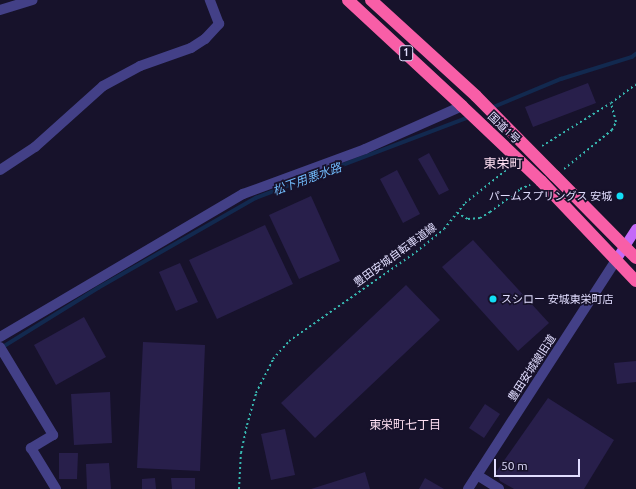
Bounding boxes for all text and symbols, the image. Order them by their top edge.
road number: 1 [399,45,413,61]
street label: 国道1号 [485,110,523,146]
district label: 東栄町 [484,155,522,171]
water label: 松下用悪水路 [271,160,343,198]
place label: パームスプリングス 安城 [488,189,612,203]
marker: パームスプリングス 安城 [615,191,625,201]
street label: 豊田安城自転車道線 [351,221,439,289]
place label: スシロー 安城東栄町店 [501,292,614,306]
marker: スシロー 安城東栄町店 [488,294,498,304]
street label: 豊田安城線旧道 [505,332,559,404]
district label: 東栄町七丁目 [369,418,441,432]
scale bar [496,451,582,477]
text: 50 m [501,459,528,472]

